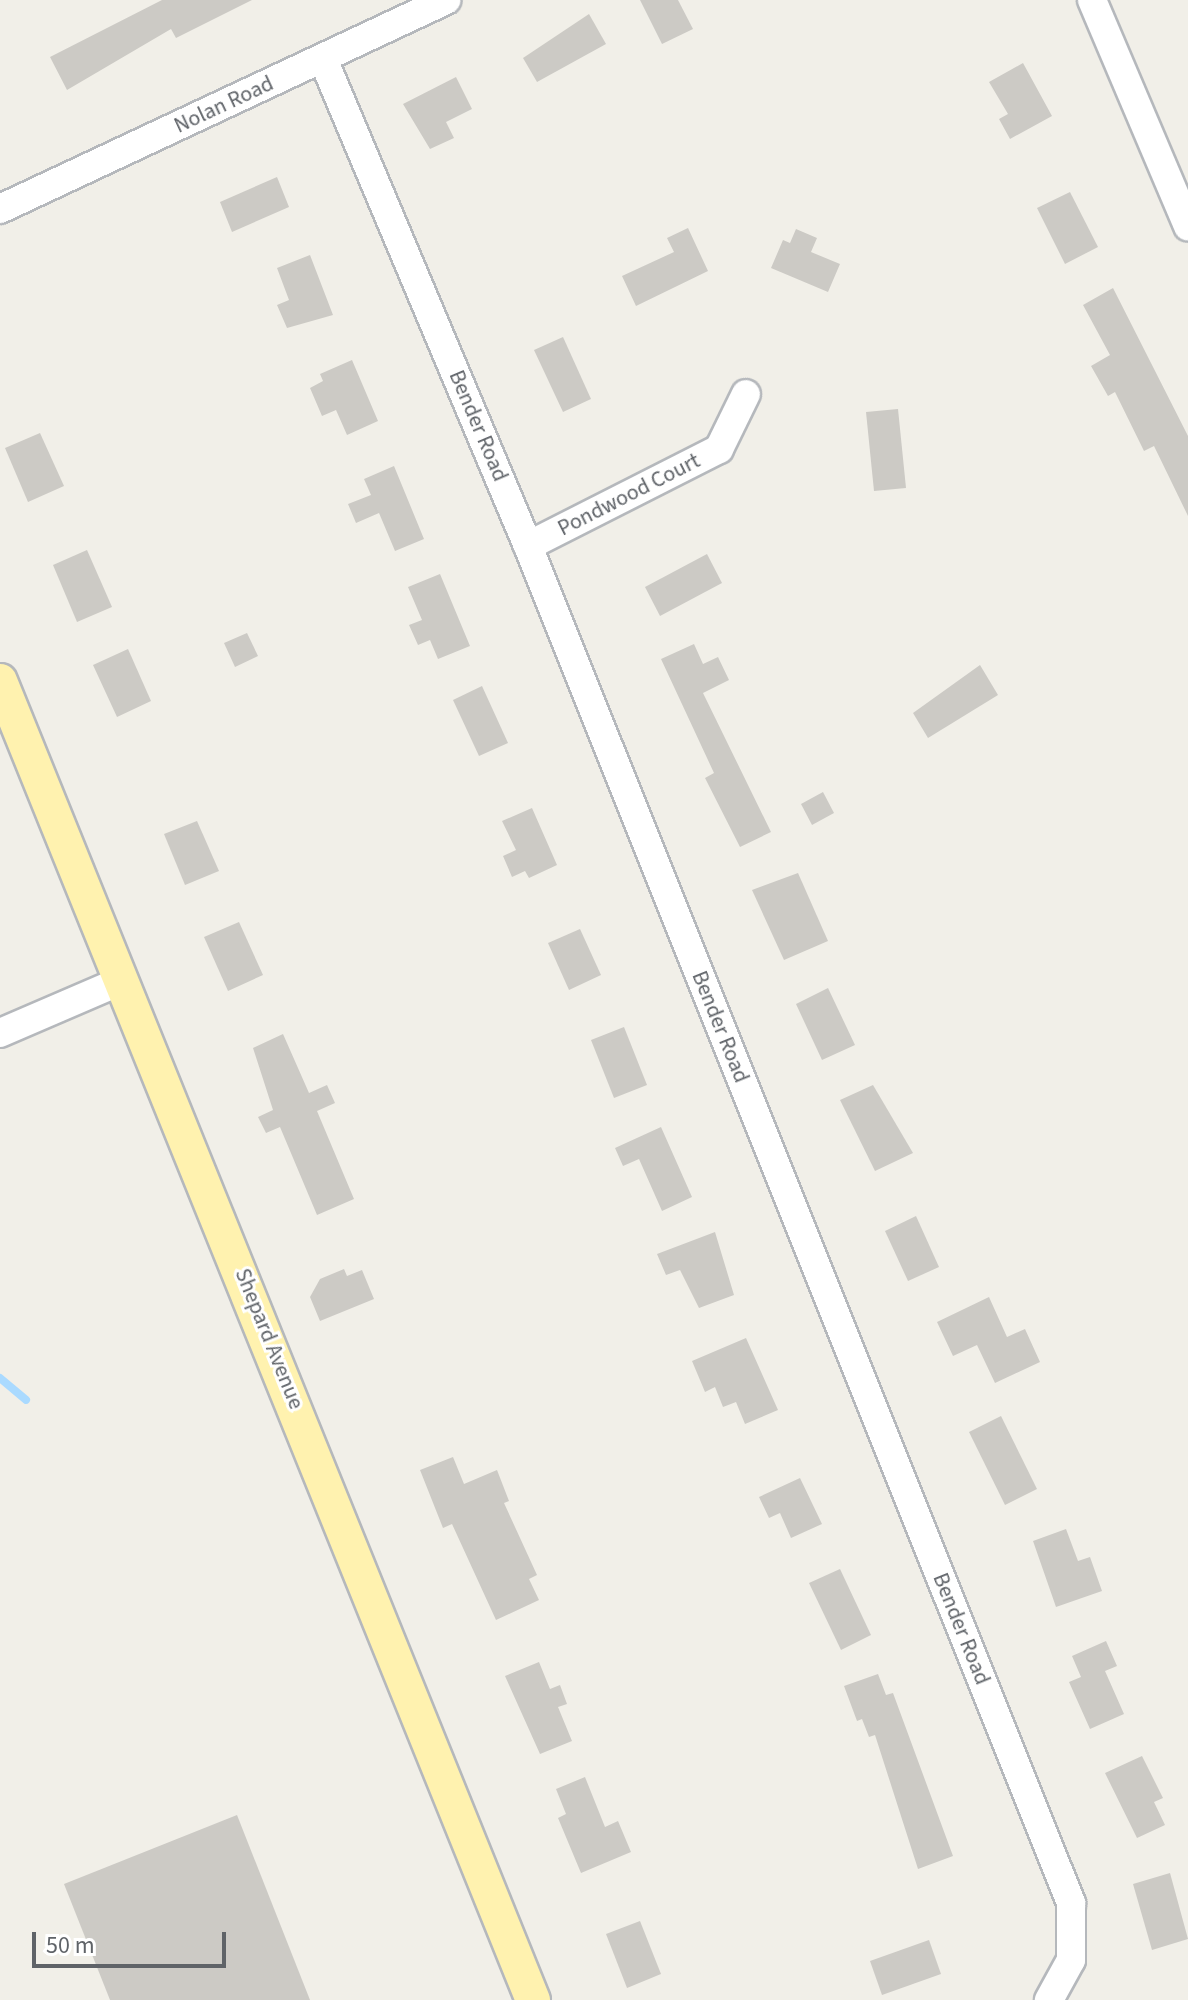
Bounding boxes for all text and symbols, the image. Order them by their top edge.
street label: Nolan Road [170,71,278,139]
street label: Bender Road [443,366,513,486]
street label: Pondwood Court [554,448,704,542]
street label: Bender Road [686,967,754,1087]
street label: Shepard Avenue [229,1265,309,1413]
street label: Bender Road [927,1569,995,1689]
scale bar [36,1916,230,1966]
text: 50 m [46,1928,95,1963]

